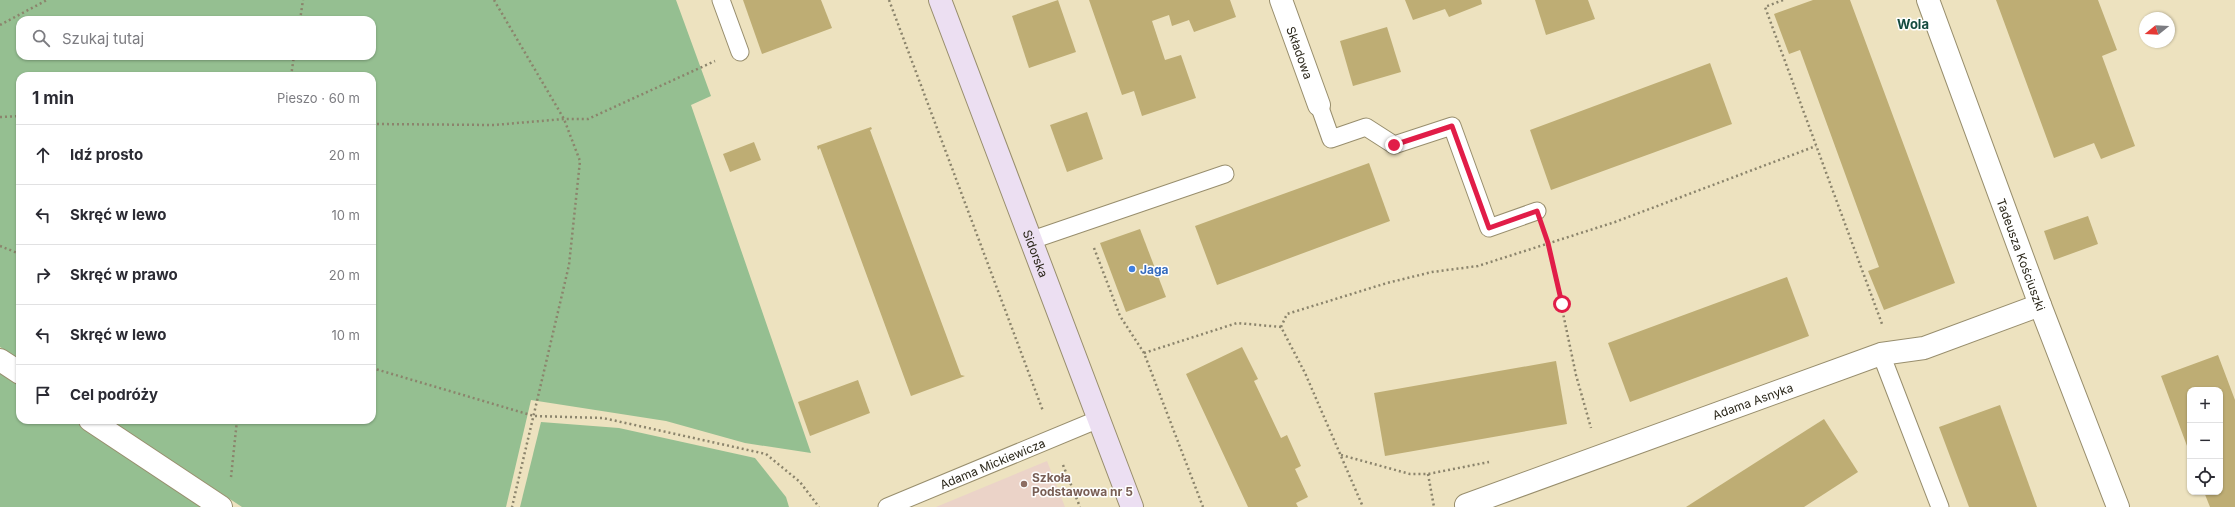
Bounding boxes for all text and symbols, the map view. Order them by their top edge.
north arrow [2139,12,2175,48]
search box [16,16,376,60]
district label: Wola [1897,16,1929,32]
street label: Składowa [1284,24,1316,81]
icon: search [30,27,52,49]
text: Szukaj tutaj [62,29,144,48]
text: 1 min [32,88,74,108]
text: Pieszo · 60 m [277,90,360,106]
route end [1385,136,1403,154]
icon: ahead [32,144,54,166]
text: Idź prosto [70,145,143,164]
text: 20 m [329,147,360,163]
street label: Tadeusza Kościuszki [1994,196,2049,313]
icon: left [32,204,54,226]
text: Skręć w lewo [70,205,166,224]
text: 10 m [331,207,360,223]
street label: Sidorska [1020,228,1052,279]
place label: Jaga [1140,262,1169,277]
icon: right [32,264,54,286]
marker: Jaga [1127,264,1137,274]
text: Skręć w prawo [70,265,178,284]
text: 20 m [329,267,360,283]
route start [1553,295,1571,313]
icon: left [32,324,54,346]
text: Skręć w lewo [70,325,166,344]
text: 10 m [331,327,360,343]
street label: Adama Asnyka [1710,379,1795,422]
icon: arrive [32,384,54,406]
text: Cel podróży [70,385,158,404]
map controls [2187,387,2223,495]
button: + [2187,387,2223,423]
button: − [2187,423,2223,459]
street label: Adama Mickiewicza [937,435,1047,492]
button: locate [2187,459,2223,495]
place label: Szkoła Podstawowa nr 5 [1032,470,1133,499]
marker: Szkoła Podstawowa nr 5 [1019,479,1029,489]

